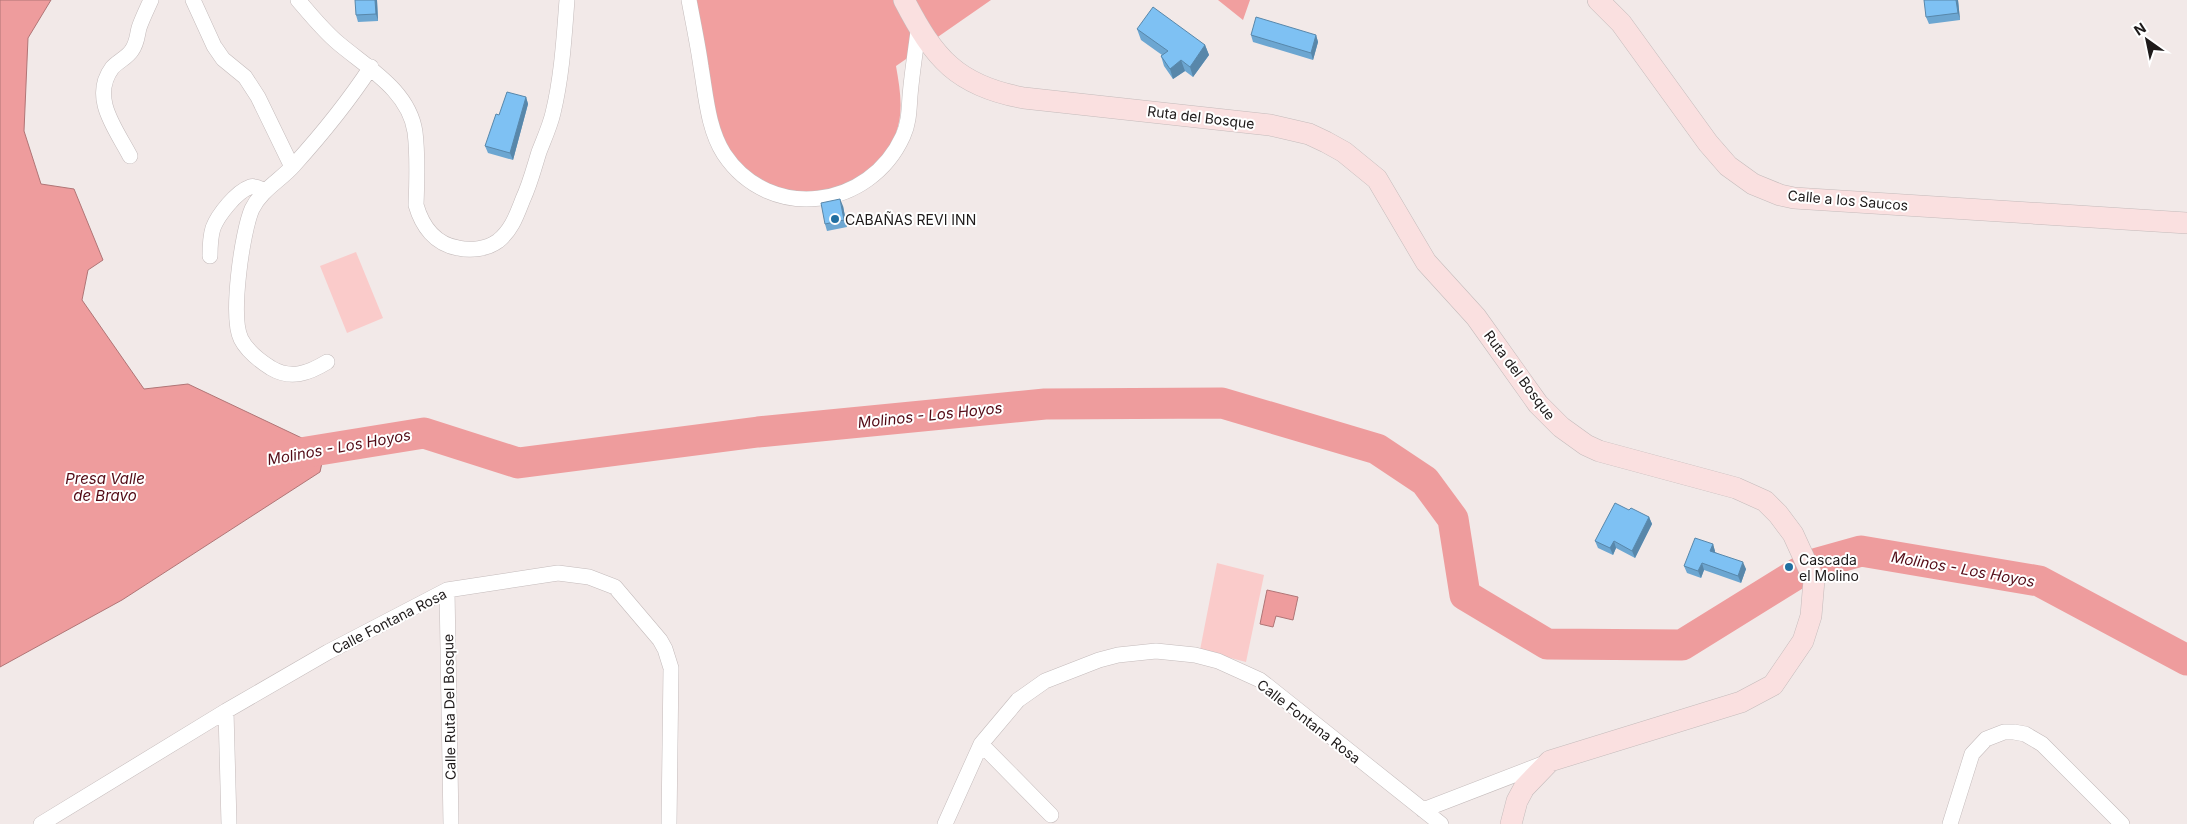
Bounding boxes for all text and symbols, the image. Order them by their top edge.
north arrow [2122,15,2172,65]
text: N [2131,19,2149,39]
street label: Ruta del Bosque [1146,102,1256,132]
street label: Calle a los Saucos [1787,186,1909,214]
place label: CABAÑAS REVI INN [845,211,976,228]
marker: CABAÑAS REVI INN [829,213,841,225]
street label: Ruta del Bosque [1481,327,1559,423]
water label: Molinos - Los Hoyos [857,398,1003,432]
water label: Molinos - Los Hoyos [266,425,412,469]
water label: Presa Valle de Bravo [65,469,145,505]
water label: Molinos - Los Hoyos [1890,547,2036,591]
place label: Cascada el Molino [1799,551,1859,584]
marker: Cascada el Molino [1783,561,1795,573]
street label: Calle Fontana Rosa [329,585,449,657]
street label: Calle Ruta Del Bosque [439,634,459,780]
street label: Calle Fontana Rosa [1254,675,1364,767]

